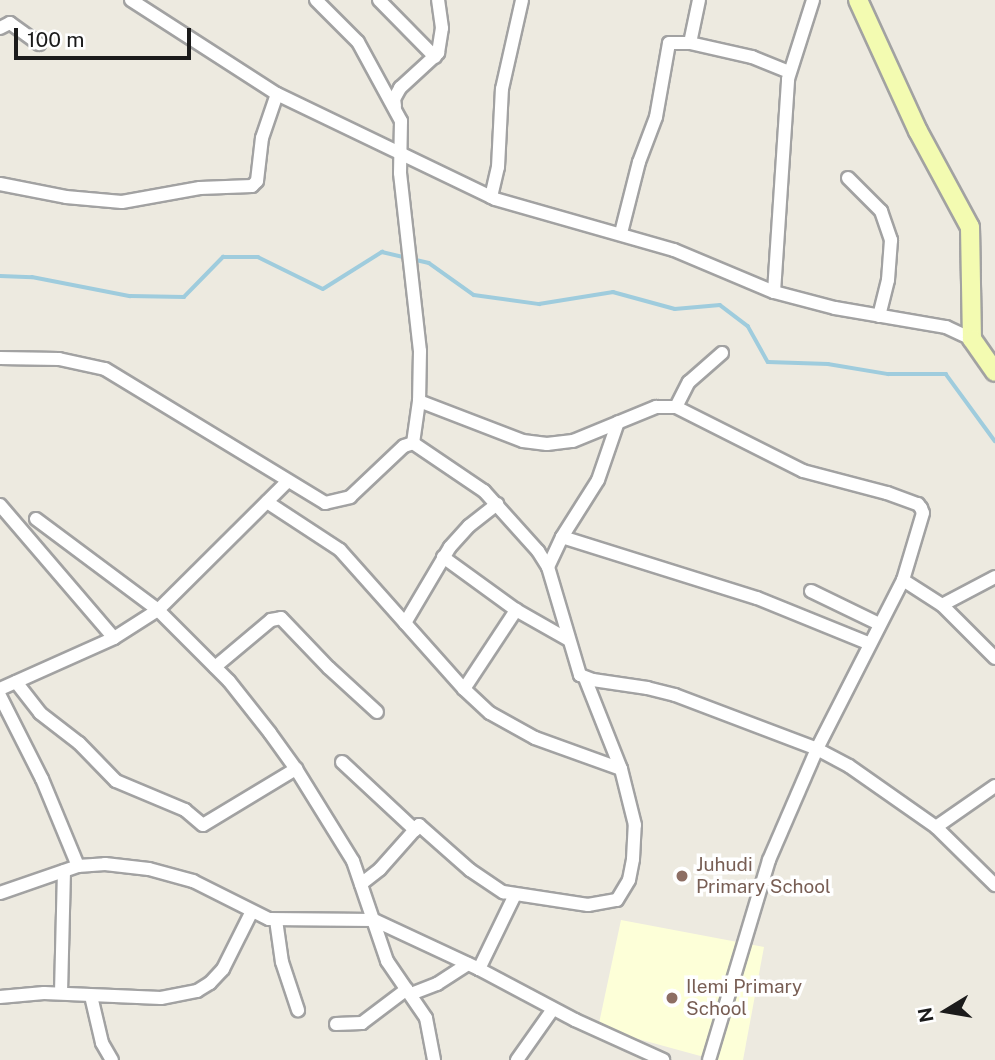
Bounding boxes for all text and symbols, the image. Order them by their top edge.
scale bar [18,14,194,58]
text: 100 m [27,27,84,52]
place label: Juhudi Primary School [696,854,831,898]
marker: Juhudi Primary School [674,868,690,884]
place label: Ilemi Primary School [686,976,802,1020]
north arrow [911,976,981,1046]
marker: Ilemi Primary School [664,990,680,1006]
text: N [913,1006,938,1024]

